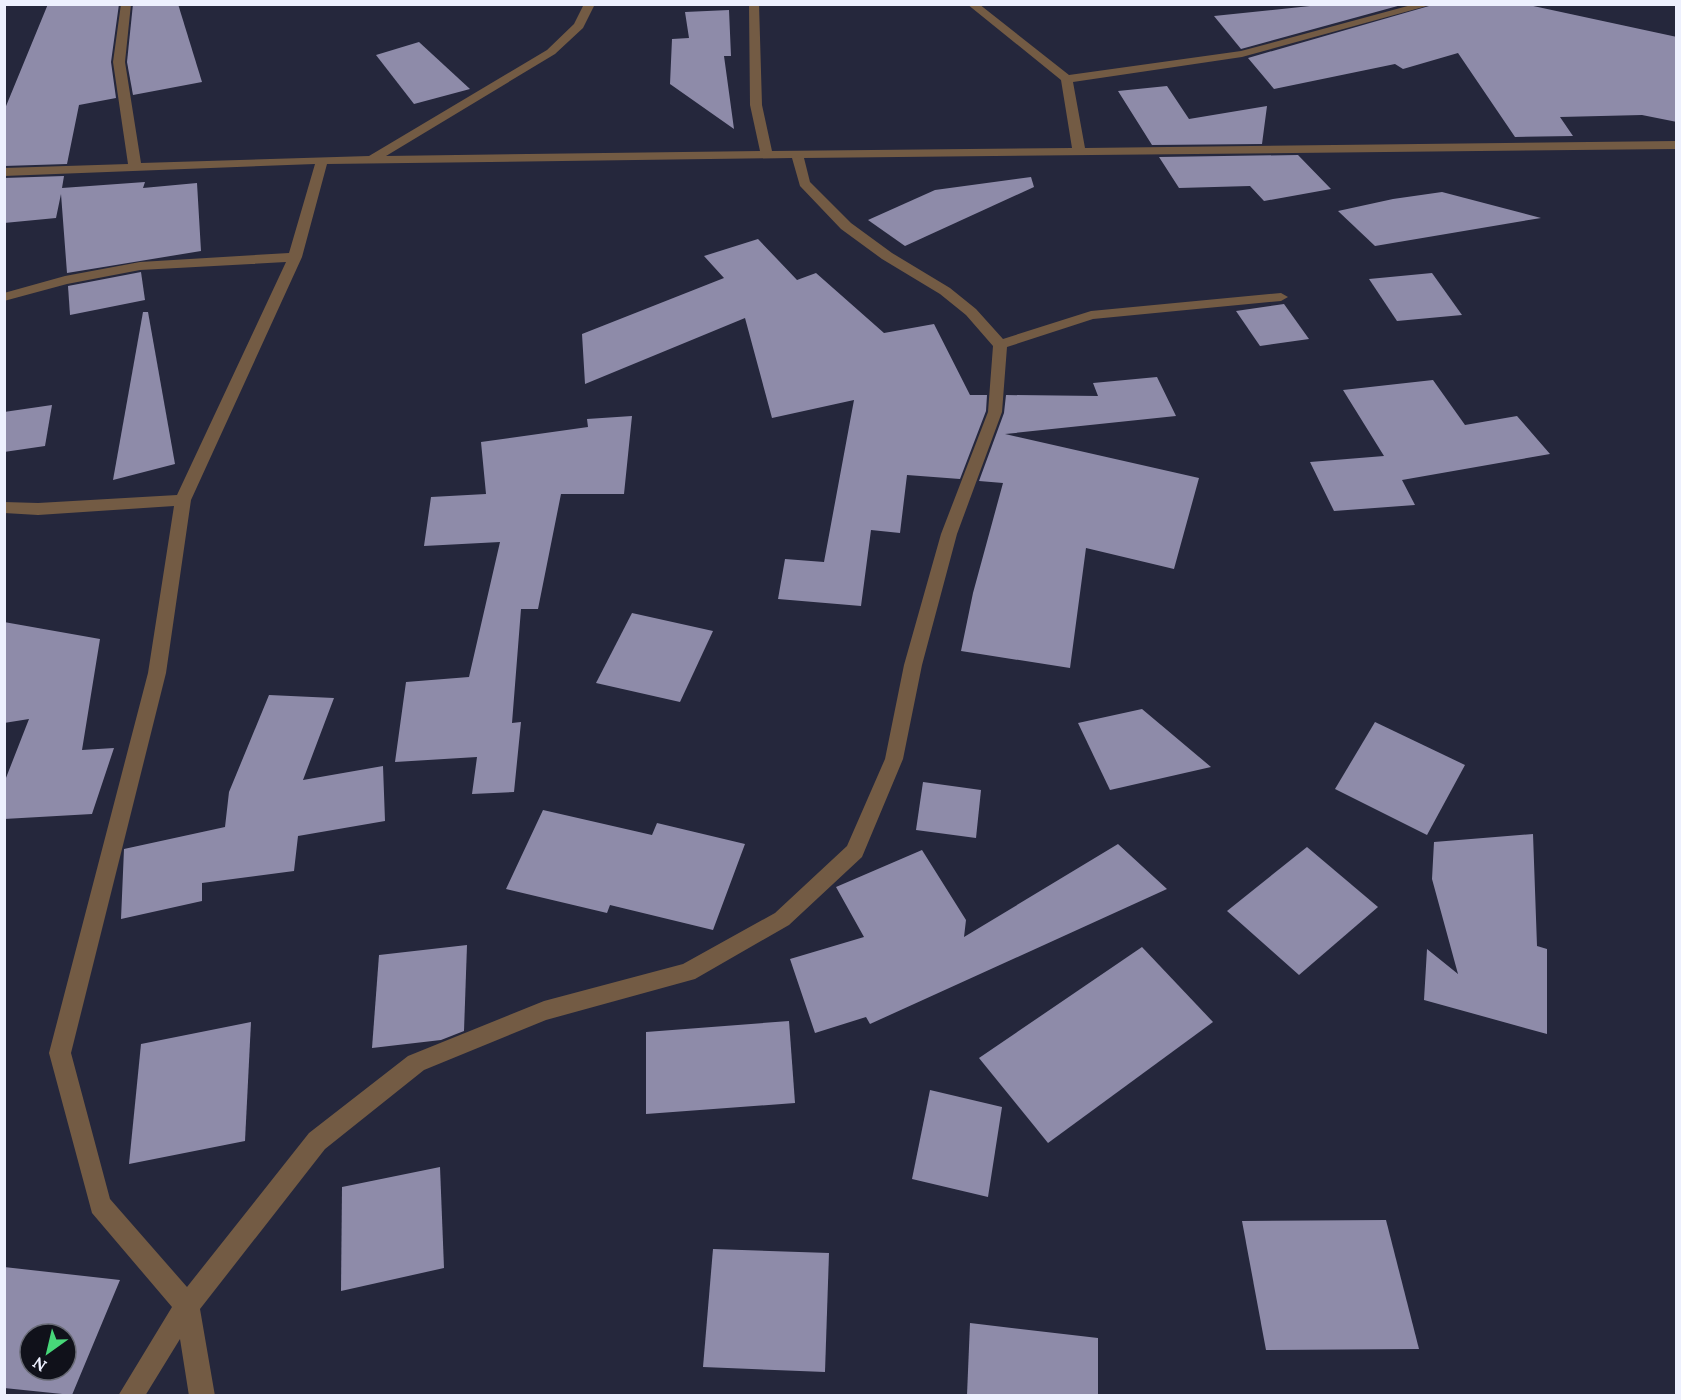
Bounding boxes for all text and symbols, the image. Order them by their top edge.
north arrow [18,1322,78,1382]
text: N [29,1353,50,1376]

